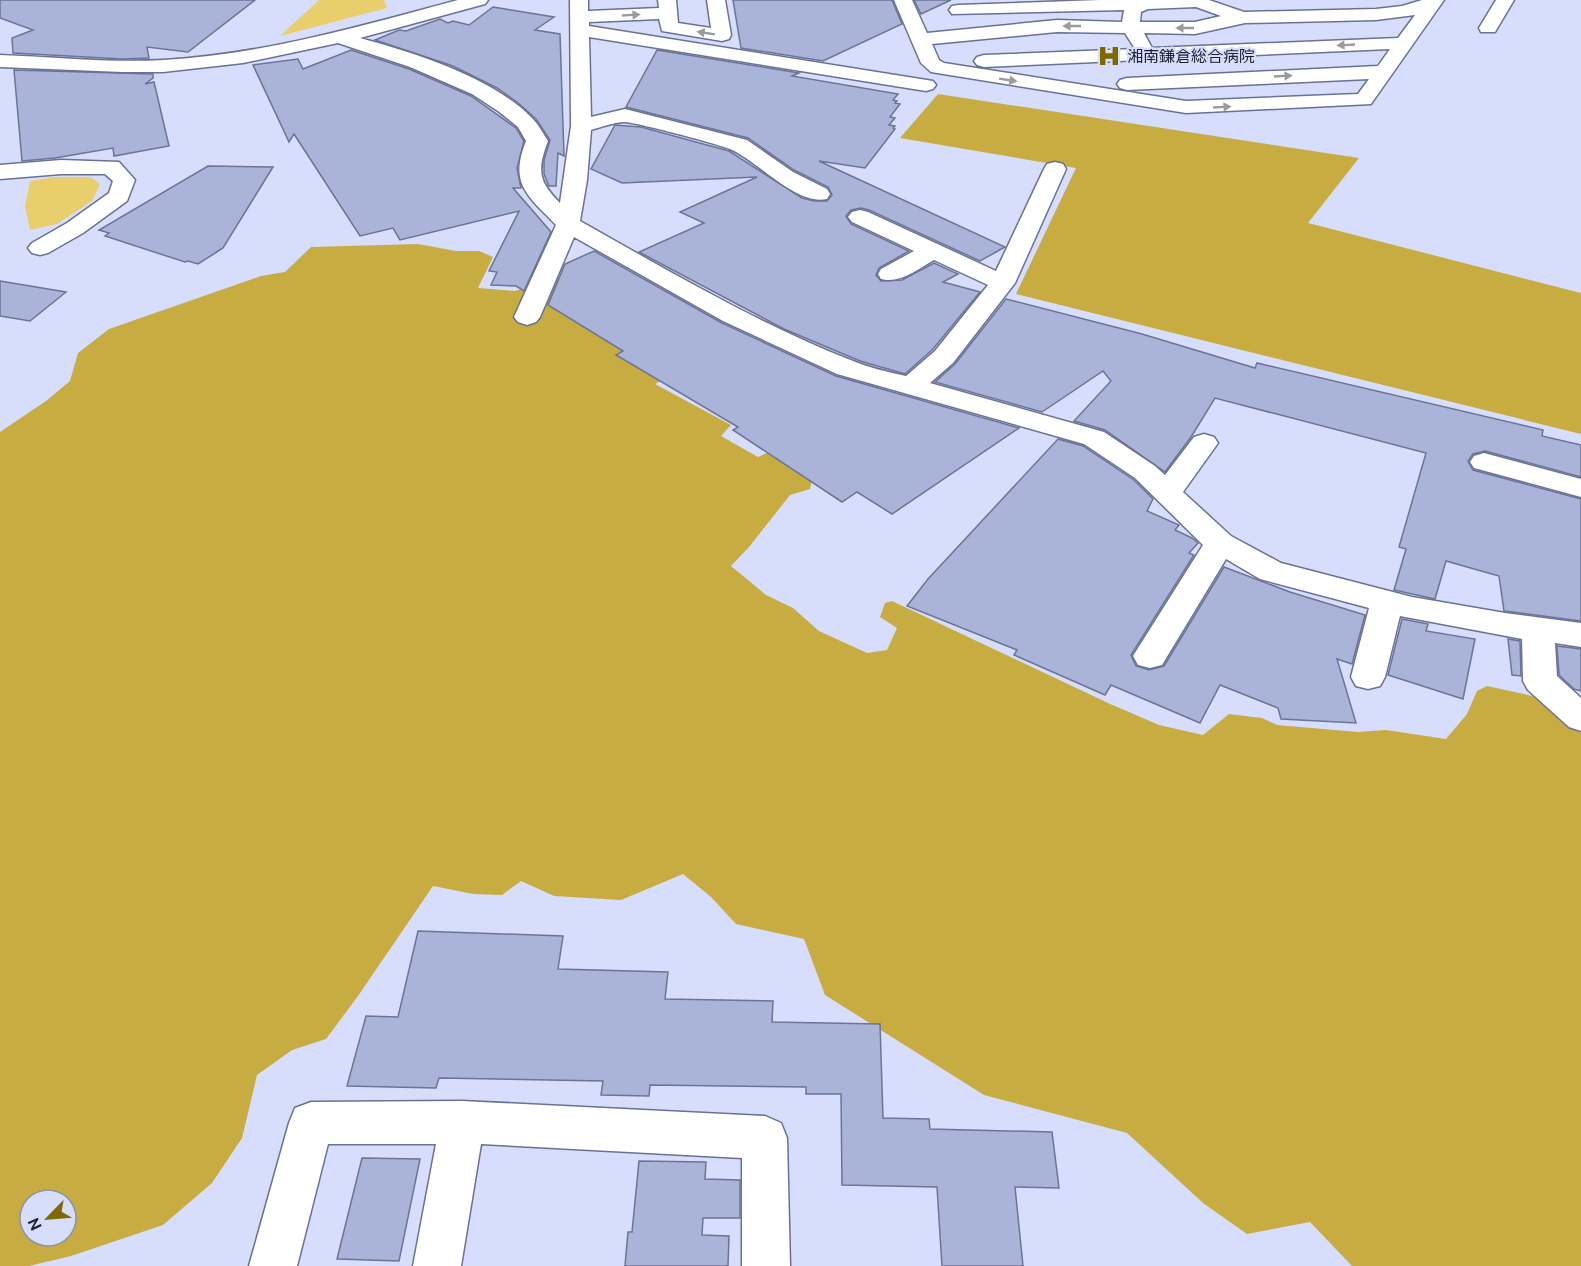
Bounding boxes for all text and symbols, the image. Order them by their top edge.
one-way arrow [621,11,640,20]
one-way arrow [1063,21,1082,31]
one-way arrow [1175,23,1194,33]
one-way arrow [697,29,716,38]
one-way arrow [1337,41,1356,50]
hospital icon: 湘南鎌倉総合病院 [1096,43,1122,69]
place label: 湘南鎌倉総合病院 [1127,47,1255,65]
one-way arrow [1273,72,1292,81]
one-way arrow [999,75,1018,84]
one-way arrow [1212,102,1231,111]
north arrow [18,1188,78,1248]
text: N [24,1215,45,1234]

